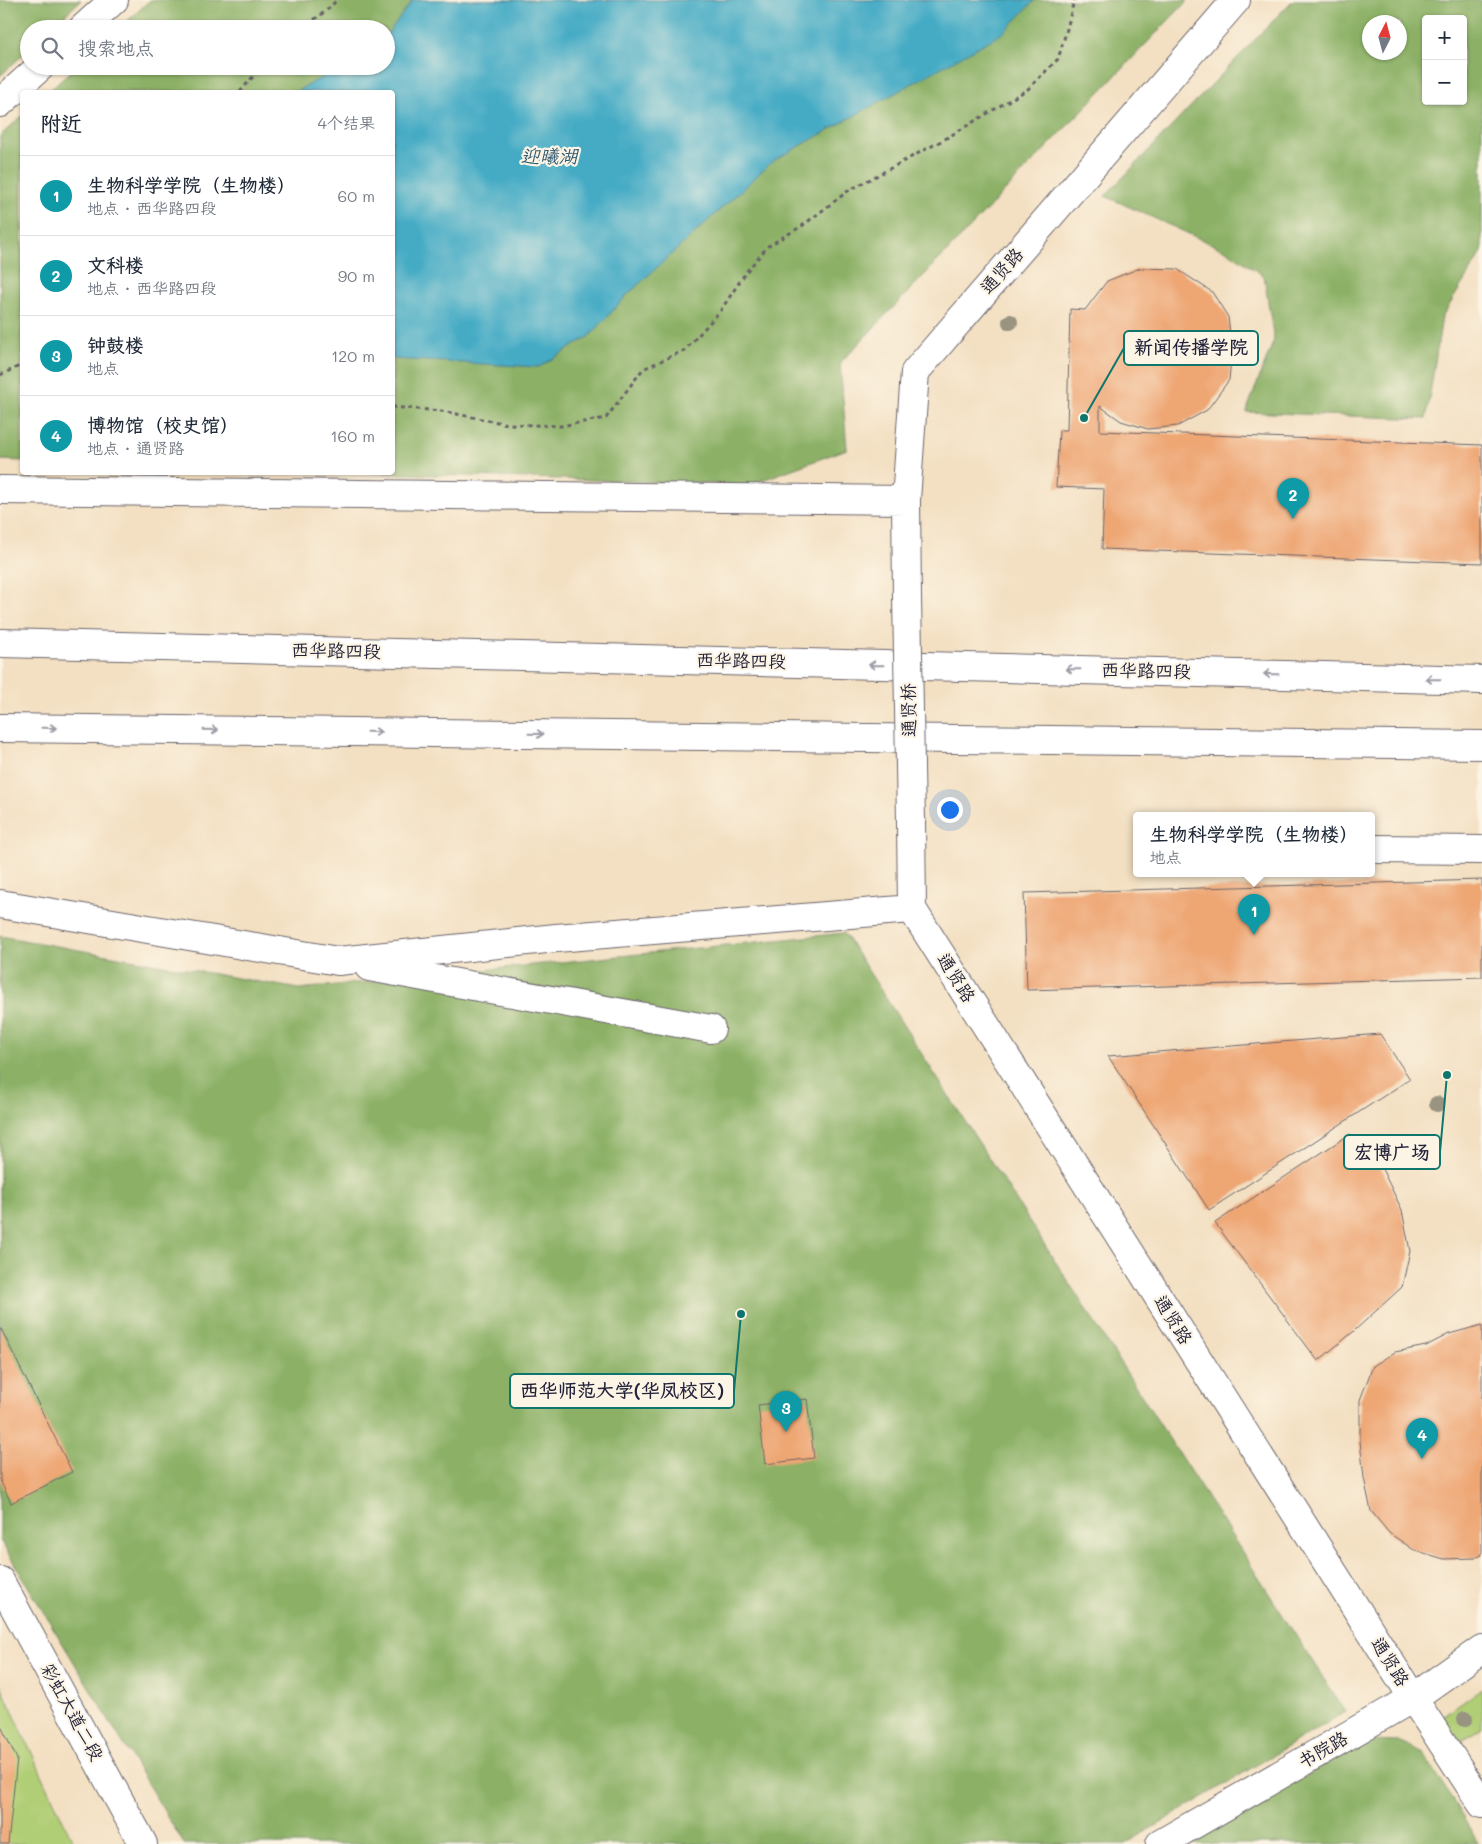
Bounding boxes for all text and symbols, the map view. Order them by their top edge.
north arrow [1362,15,1407,60]
map controls [1422,15,1467,105]
button: + [1422,15,1467,60]
search box [20,20,395,75]
icon: search [38,34,66,62]
text: 搜索地点 [78,35,154,60]
button: − [1422,60,1467,105]
text: 附近 [40,109,82,136]
text: 4个结果 [318,112,375,133]
water label: 迎曦湖 [520,143,579,168]
text: 生物科学学院（生物楼） [87,172,296,197]
text: 1 [52,185,60,206]
text: 60 m [338,185,375,206]
text: 地点 · 西华路四段 [87,197,216,218]
street label: 通贤路 [974,242,1028,299]
text: 文科楼 [87,252,144,277]
text: 2 [52,265,60,286]
text: 90 m [338,265,375,286]
text: 地点 · 西华路四段 [87,277,216,298]
callout: 新闻传播学院 [1124,331,1258,365]
text: 钟鼓楼 [87,332,144,357]
text: 新闻传播学院 [1134,334,1248,359]
text: 3 [51,345,61,366]
text: 120 m [331,345,375,366]
text: 地点 [87,357,119,378]
text: 博物馆（校史馆） [87,412,239,437]
text: 4 [51,425,61,446]
text: 160 m [330,425,375,446]
text: 地点 · 通贤路 [87,437,184,458]
pin: 2 [1277,478,1309,519]
street label: 西华路四段 [291,637,381,663]
street label: 西华路四段 [696,647,786,673]
street label: 西华路四段 [1101,657,1191,683]
one-way arrow [868,660,884,669]
one-way arrow [1066,665,1082,674]
one-way arrow [1263,670,1279,679]
one-way arrow [1426,674,1442,683]
street label: 通贤桥 [896,683,920,737]
one-way arrow [40,724,56,733]
one-way arrow [202,725,219,735]
one-way arrow [365,727,381,737]
one-way arrow [528,729,544,739]
your location [937,797,963,823]
popup [1133,812,1375,877]
text: 生物科学学院（生物楼） [1149,821,1359,846]
text: 地点 [1149,846,1182,867]
pin: 1 [1238,894,1270,935]
street label: 通贤路 [932,948,981,1007]
callout: 宏博广场 [1344,1135,1440,1169]
text: 宏博广场 [1354,1139,1430,1164]
street label: 通贤路 [1149,1290,1198,1349]
callout: 西华师范大学(华凤校区) [510,1374,734,1408]
text: 西华师范大学(华凤校区) [520,1377,724,1402]
pin: 3 [770,1391,802,1432]
pin: 4 [1406,1418,1438,1459]
street label: 通贤路 [1366,1632,1415,1691]
street label: 彩虹大道二段 [36,1658,110,1765]
street label: 书院路 [1293,1725,1352,1773]

